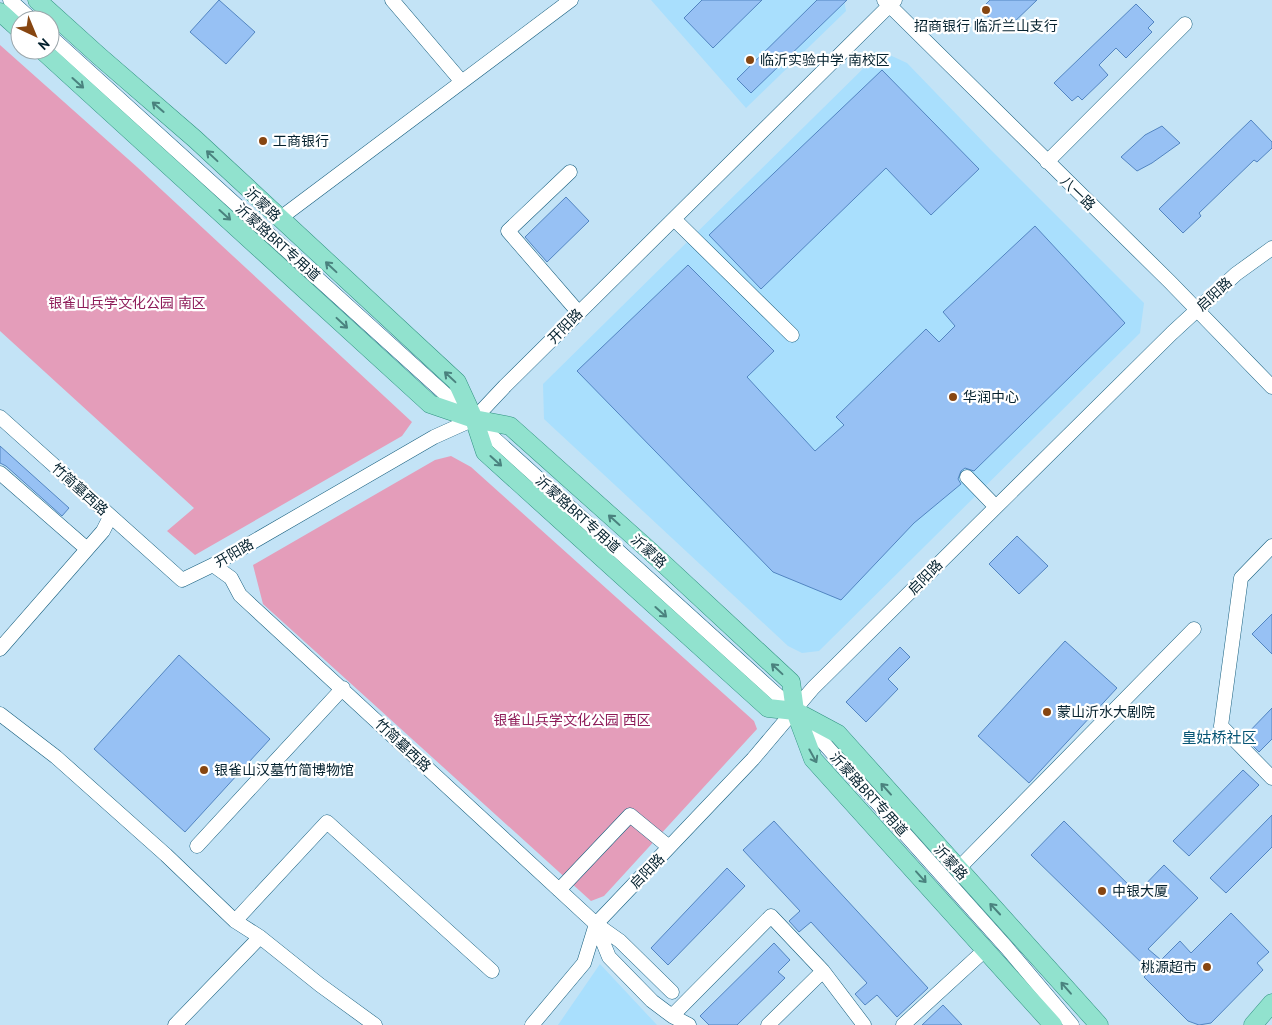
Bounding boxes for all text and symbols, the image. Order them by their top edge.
marker: 招商银行 临沂兰山支行 [980,4,992,16]
north arrow [10,10,60,60]
place label: 招商银行 临沂兰山支行 [914,17,1058,35]
text: N [34,35,54,54]
place label: 临沂实验中学 南校区 [760,51,890,69]
marker: 临沂实验中学 南校区 [744,54,756,66]
one-way arrow [72,77,85,88]
one-way arrow [151,102,164,113]
place label: 工商银行 [273,132,329,150]
marker: 工商银行 [257,135,269,147]
one-way arrow [206,150,218,162]
street label: 八一路 [1057,172,1099,214]
street label: 沂蒙路 [242,183,284,225]
street label: 沂蒙路BRT专用道 [232,199,324,285]
one-way arrow [218,209,231,221]
one-way arrow [324,261,337,273]
street label: 启阳路 [1192,273,1236,315]
park label: 银雀山兵学文化公园 南区 [48,294,206,312]
street label: 开阳路 [544,305,586,347]
one-way arrow [335,317,348,329]
one-way arrow [444,371,457,383]
place label: 华润中心 [963,388,1019,406]
marker: 华润中心 [947,391,959,403]
one-way arrow [489,455,502,467]
street label: 竹简墓西路 [48,459,112,519]
street label: 沂蒙路BRT专用道 [532,471,624,557]
one-way arrow [608,514,621,526]
street label: 沂蒙路 [627,530,671,572]
street label: 开阳路 [211,535,257,571]
street label: 启阳路 [904,556,946,598]
one-way arrow [655,606,668,618]
one-way arrow [771,663,784,674]
place label: 蒙山沂水大剧院 [1057,703,1155,721]
marker: 蒙山沂水大剧院 [1041,706,1053,718]
park label: 银雀山兵学文化公园 西区 [493,711,651,729]
street label: 竹简墓西路 [371,715,435,775]
district label: 皇姑桥社区 [1181,728,1257,747]
one-way arrow [808,748,818,763]
street label: 沂蒙路BRT专用道 [826,748,912,840]
place label: 银雀山汉墓竹简博物馆 [214,761,354,779]
marker: 银雀山汉墓竹简博物馆 [198,764,210,776]
one-way arrow [880,782,892,795]
street label: 沂蒙路 [930,840,972,884]
street label: 启阳路 [626,850,668,892]
one-way arrow [915,871,927,884]
place label: 中银大厦 [1112,882,1168,900]
marker: 中银大厦 [1096,885,1108,897]
one-way arrow [989,903,1001,916]
place label: 桃源超市 [1141,958,1197,976]
marker: 桃源超市 [1201,961,1213,973]
one-way arrow [1060,982,1072,995]

